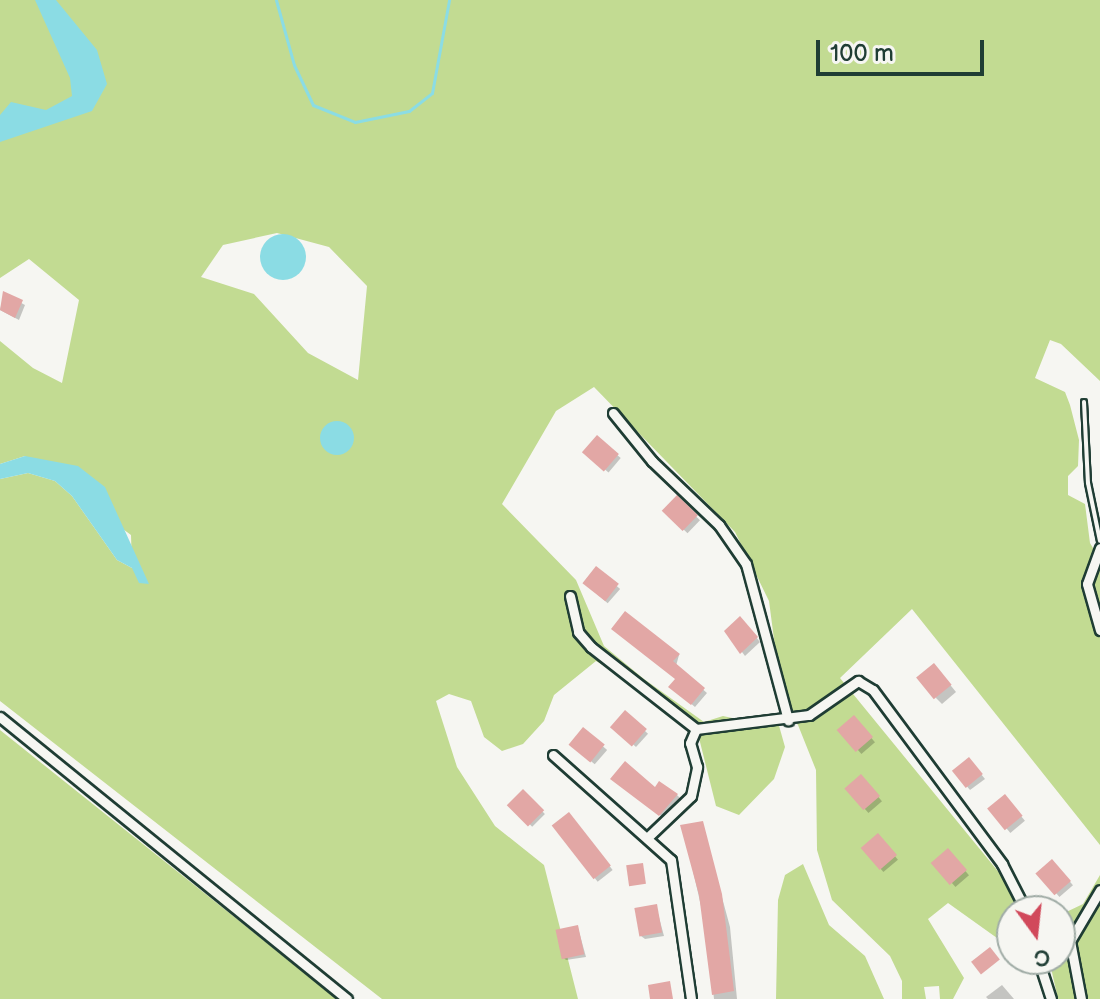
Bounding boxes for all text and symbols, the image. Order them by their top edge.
scale bar [820,24,988,74]
text: 100 m [830,39,894,68]
north arrow [996,895,1076,975]
text: С [1031,942,1053,972]

